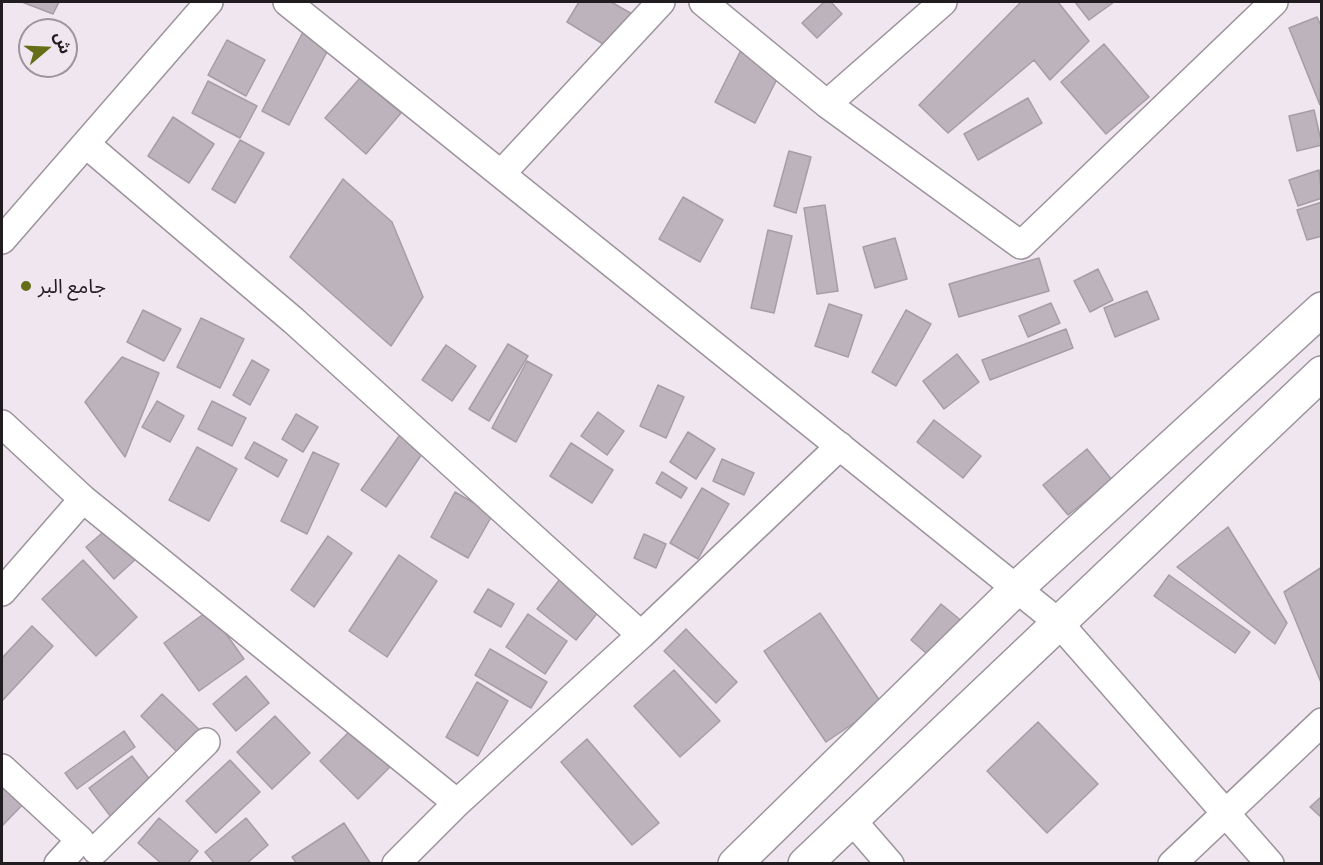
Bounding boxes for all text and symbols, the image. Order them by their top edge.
north arrow [18,18,78,78]
text: ش [51,29,76,56]
place label: جامع البر [38,274,106,298]
marker: جامع البر [19,279,33,293]

